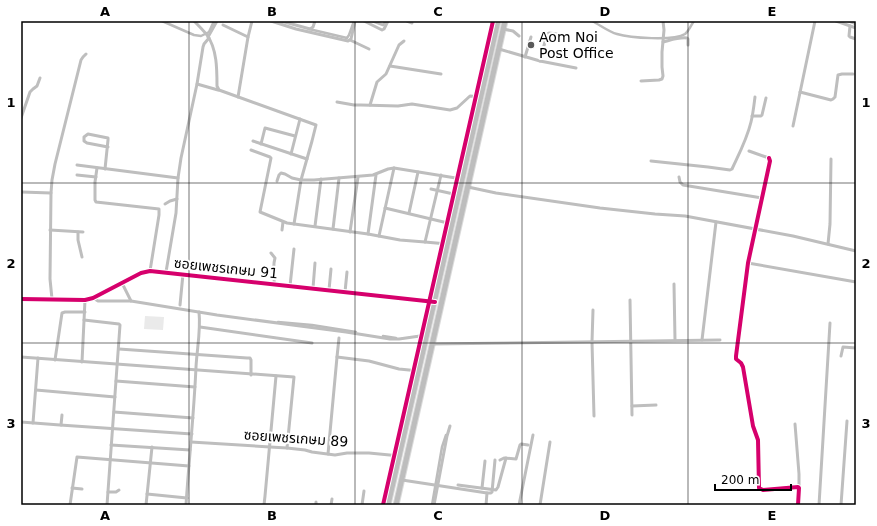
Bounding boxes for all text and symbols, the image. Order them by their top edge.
text: A [100,4,110,19]
text: B [267,4,277,19]
text: C [433,4,443,19]
text: D [600,4,611,19]
text: E [768,4,776,19]
place label: Aom Noi Post Office [539,29,614,61]
marker: Aom Noi Post Office [526,40,536,50]
text: 1 [6,95,16,110]
text: 1 [861,95,871,110]
street label: ซอยเพชรเกษม 91 [173,255,279,281]
text: 2 [6,256,16,271]
text: 2 [861,256,871,271]
text: 3 [6,416,16,431]
text: 3 [861,416,871,431]
street label: ซอยเพชรเกษม 89 [243,426,349,450]
scale bar [715,466,791,492]
text: 200 m [721,473,759,487]
text: A [100,508,110,523]
text: B [267,508,277,523]
text: C [433,508,443,523]
text: D [600,508,611,523]
text: E [768,508,776,523]

